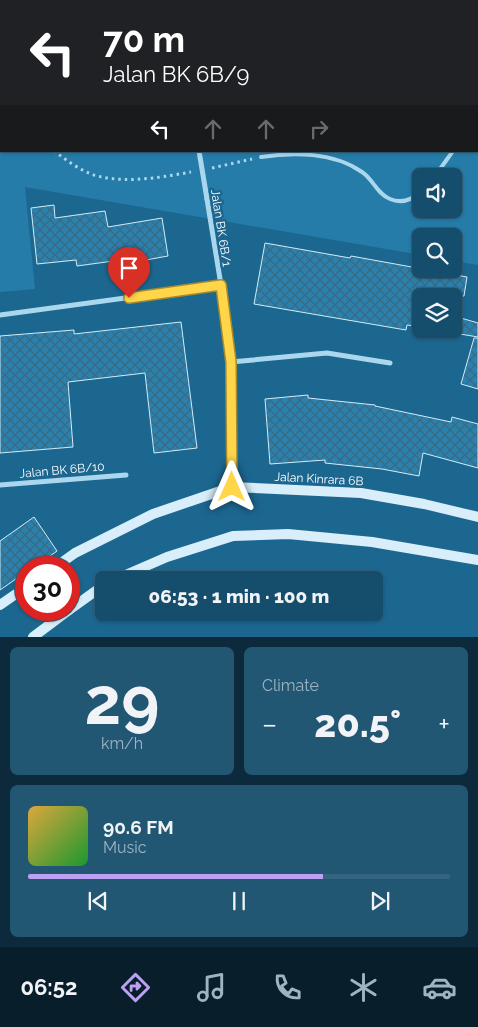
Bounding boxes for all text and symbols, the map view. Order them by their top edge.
text: 70 m [103,19,185,60]
icon: left [20,20,85,85]
text: Jalan BK 6B/9 [103,61,249,87]
icon: left [146,115,174,143]
icon: ahead [199,115,227,143]
icon: ahead [252,115,280,143]
icon: right [305,115,333,143]
map controls [412,168,462,338]
button: sound [412,168,462,218]
street label: Jalan BK 6B/1 [208,188,234,268]
button: search [412,228,462,278]
pin [108,247,150,298]
icon: arrive [115,254,143,282]
button: layers [412,288,462,338]
street label: Jalan BK 6B/10 [19,459,105,481]
position arrow [205,460,257,512]
street label: Jalan Kinrara 6B [274,470,364,488]
speed limit sign: 30 [15,556,80,621]
text: 06:53 · 1 min · 100 m [149,585,329,607]
text: 29 [85,663,159,739]
text: Climate [262,676,319,695]
text: 20.5° [314,701,401,746]
text: − [262,708,277,741]
text: + [438,708,450,741]
text: km/h [101,734,143,753]
text: 90.6 FM [103,816,174,838]
text: Music [103,838,147,857]
icon: previous [84,887,112,915]
icon: pause [225,887,253,915]
icon: next [366,887,394,915]
icon: directions [118,970,153,1005]
icon: music [194,970,229,1005]
icon: phone [270,970,305,1005]
icon: climate [346,970,381,1005]
icon: car [422,970,457,1005]
text: 06:52 [21,974,77,1000]

